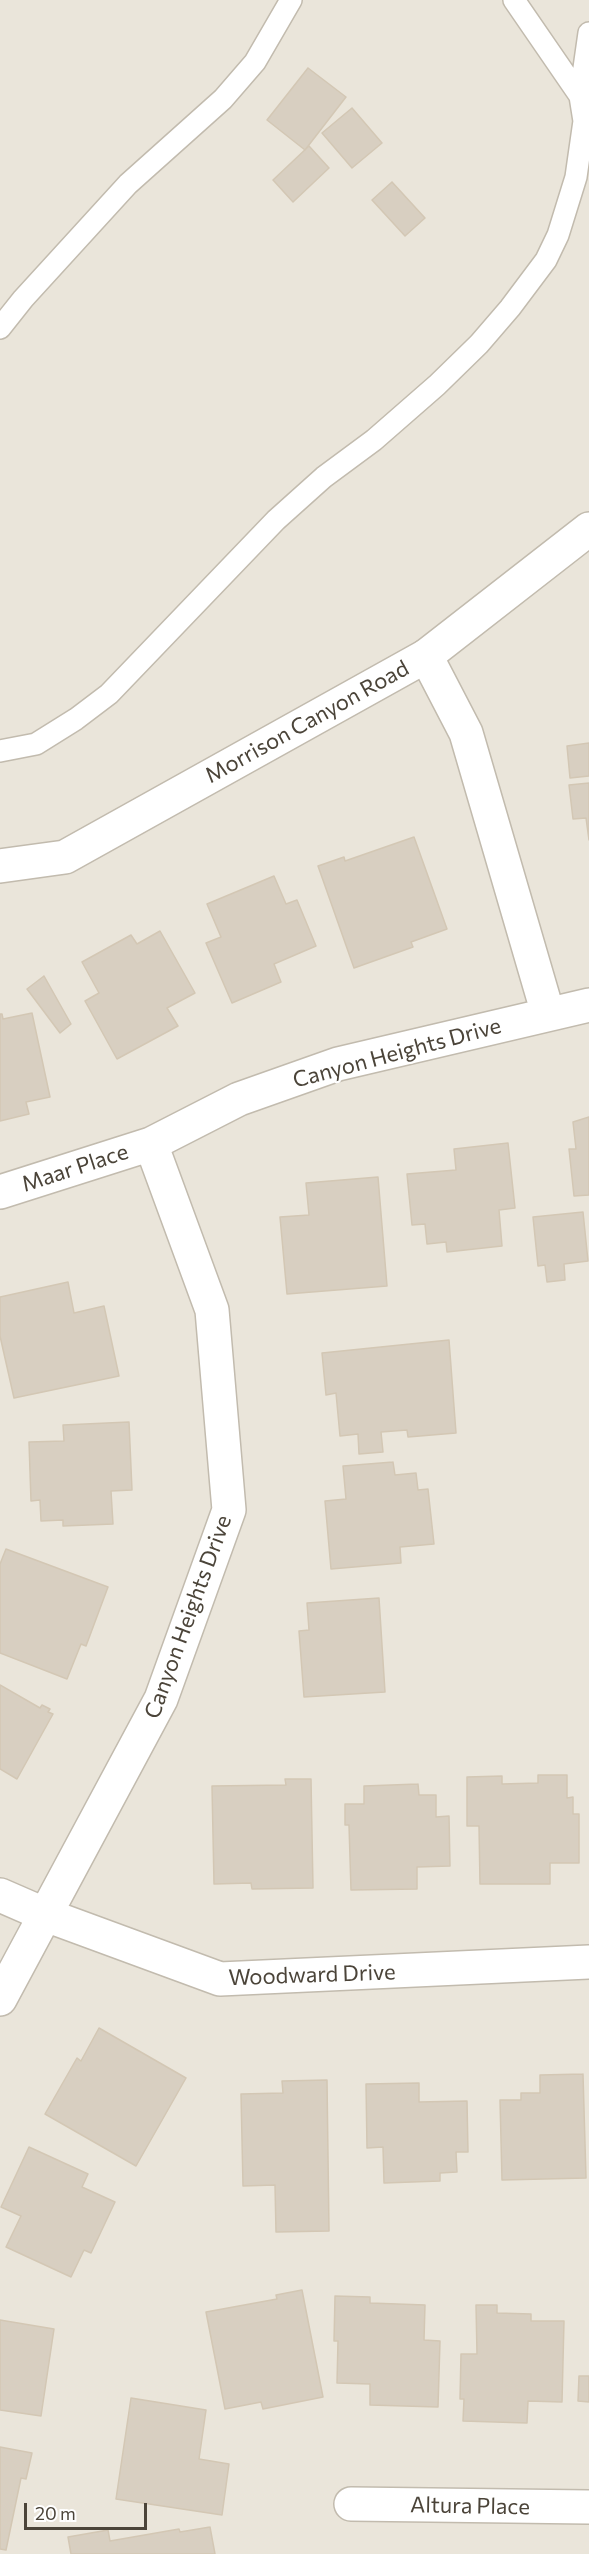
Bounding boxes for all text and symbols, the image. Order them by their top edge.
street label: Morrison Canyon Road [201,655,413,789]
street label: Canyon Heights Drive [290,1012,504,1094]
street label: Maar Place [18,1138,132,1198]
street label: Canyon Heights Drive [139,1512,237,1722]
street label: Woodward Drive [228,1959,396,1991]
scale bar [27,2491,150,2529]
street label: Altura Place [410,2492,530,2520]
text: 20 m [35,2502,76,2524]

